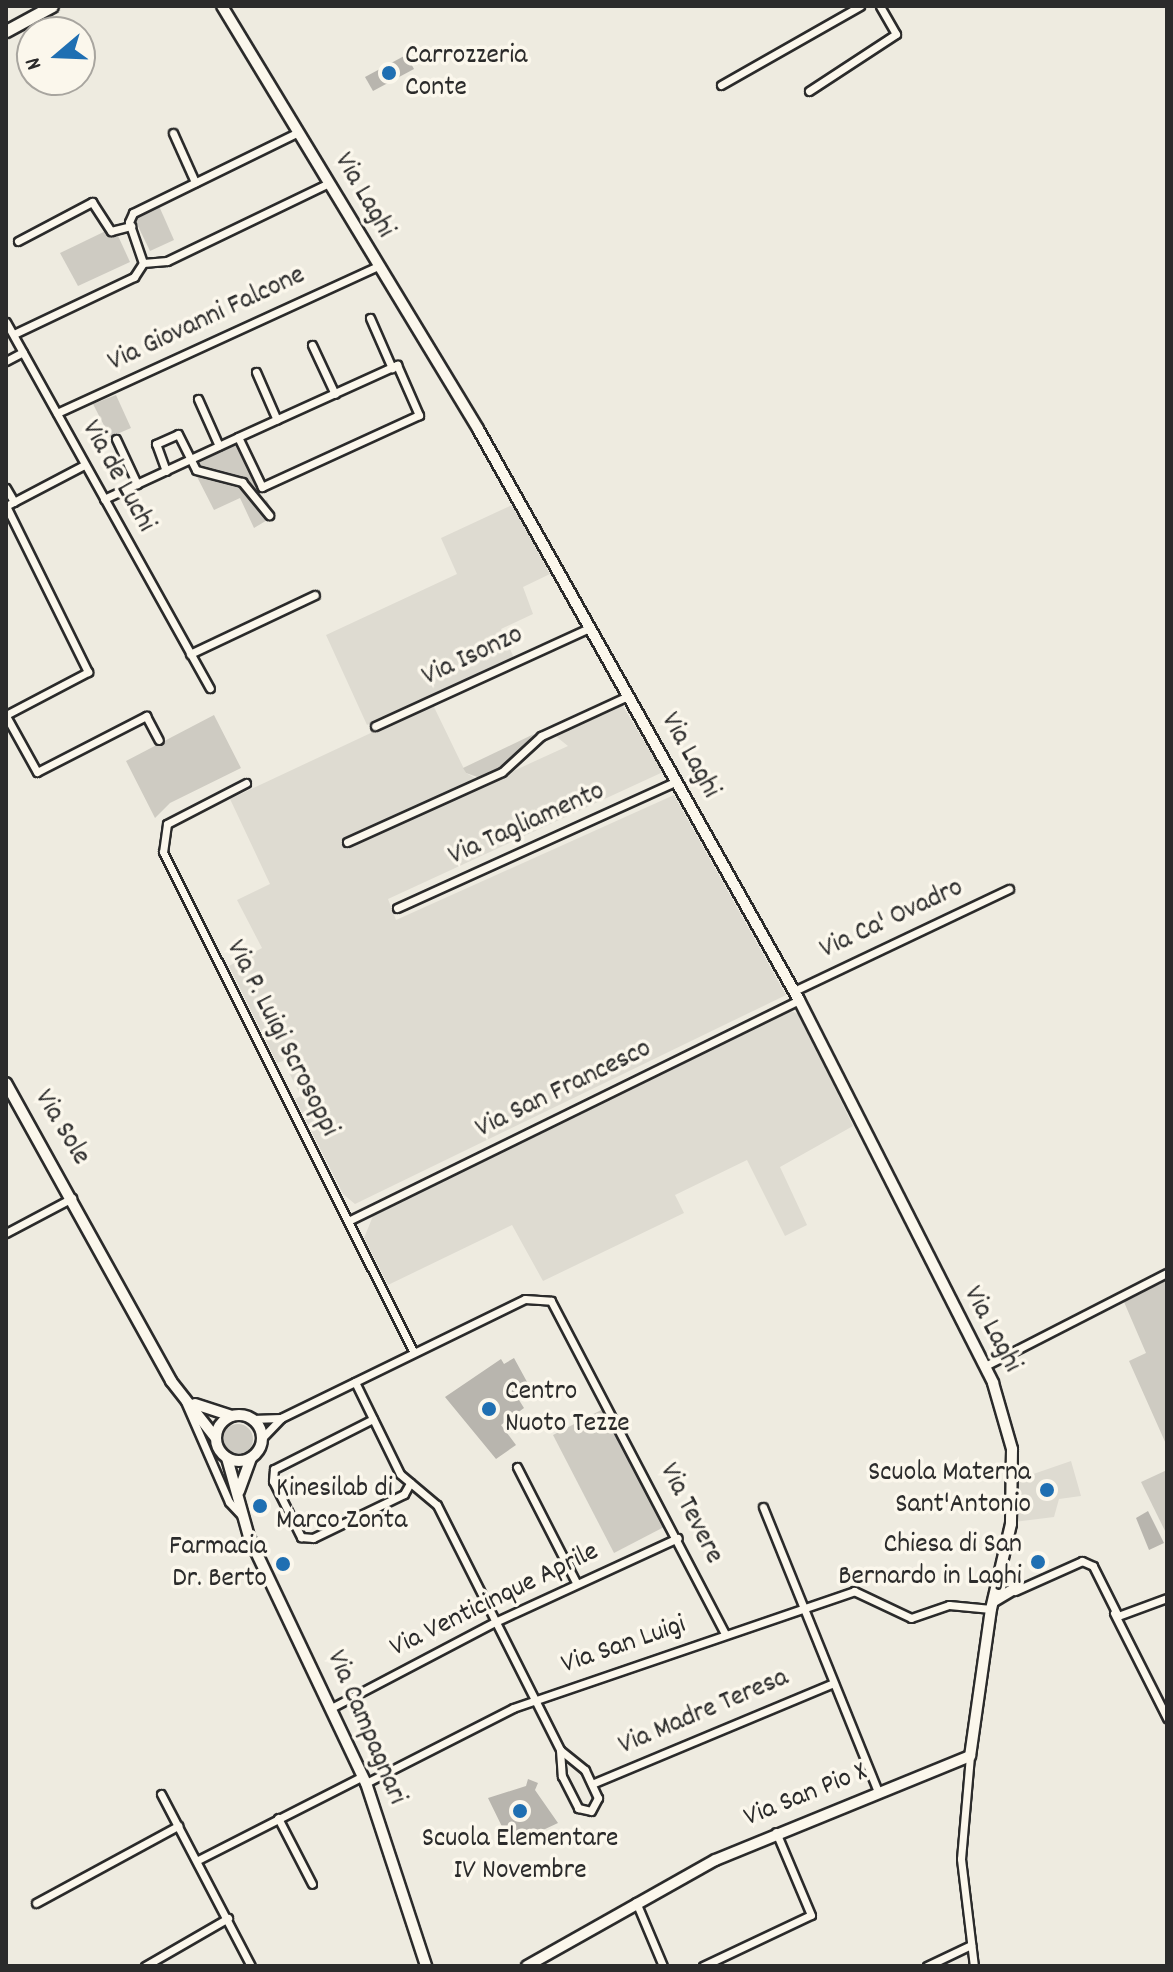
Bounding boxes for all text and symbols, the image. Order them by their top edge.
north arrow [16,16,96,96]
place label: Carrozzeria Conte [405,40,527,106]
text: N [18,53,51,74]
marker: Carrozzeria Conte [380,64,398,82]
street label: Via Laghi [325,147,401,245]
street label: Via Giovanni Falcone [103,260,311,380]
street label: Via de Luchi [73,415,161,539]
street label: Via Isonzo [417,619,529,695]
street label: Via Laghi [652,707,726,805]
street label: Via Tagliamento [444,776,610,874]
street label: Via Ca' Ovadro [815,872,969,968]
street label: Via P. Luigi Scrosoppi [217,935,345,1143]
street label: Via San Francesco [471,1033,657,1147]
street label: Via Sole [26,1084,96,1172]
street label: Via Laghi [954,1281,1028,1379]
place label: Centro Nuoto Tezze [505,1376,630,1442]
marker: Centro Nuoto Tezze [480,1400,498,1418]
place label: Scuola Materna Sant'Antonio [868,1457,1031,1523]
street label: Via Tevere [650,1458,730,1570]
place label: Kinesilab di Marco Zonta [276,1473,407,1539]
marker: Scuola Materna Sant'Antonio [1038,1481,1056,1499]
marker: Kinesilab di Marco Zonta [251,1497,269,1515]
place label: Chiesa di San Bernardo in Laghi [838,1529,1022,1595]
place label: Farmacia Dr. Berto [169,1531,267,1597]
street label: Via Venticinque Aprile [385,1536,605,1666]
marker: Chiesa di San Bernardo in Laghi [1029,1553,1047,1571]
marker: Farmacia Dr. Berto [274,1555,292,1573]
street label: Via San Luigi [558,1609,690,1683]
street label: Via Campagnari [317,1646,413,1810]
street label: Via Madre Teresa [614,1662,794,1764]
street label: Via San Pio X [740,1756,872,1836]
marker: Scuola Elementare IV Novembre [511,1802,529,1820]
place label: Scuola Elementare IV Novembre [422,1823,618,1889]

